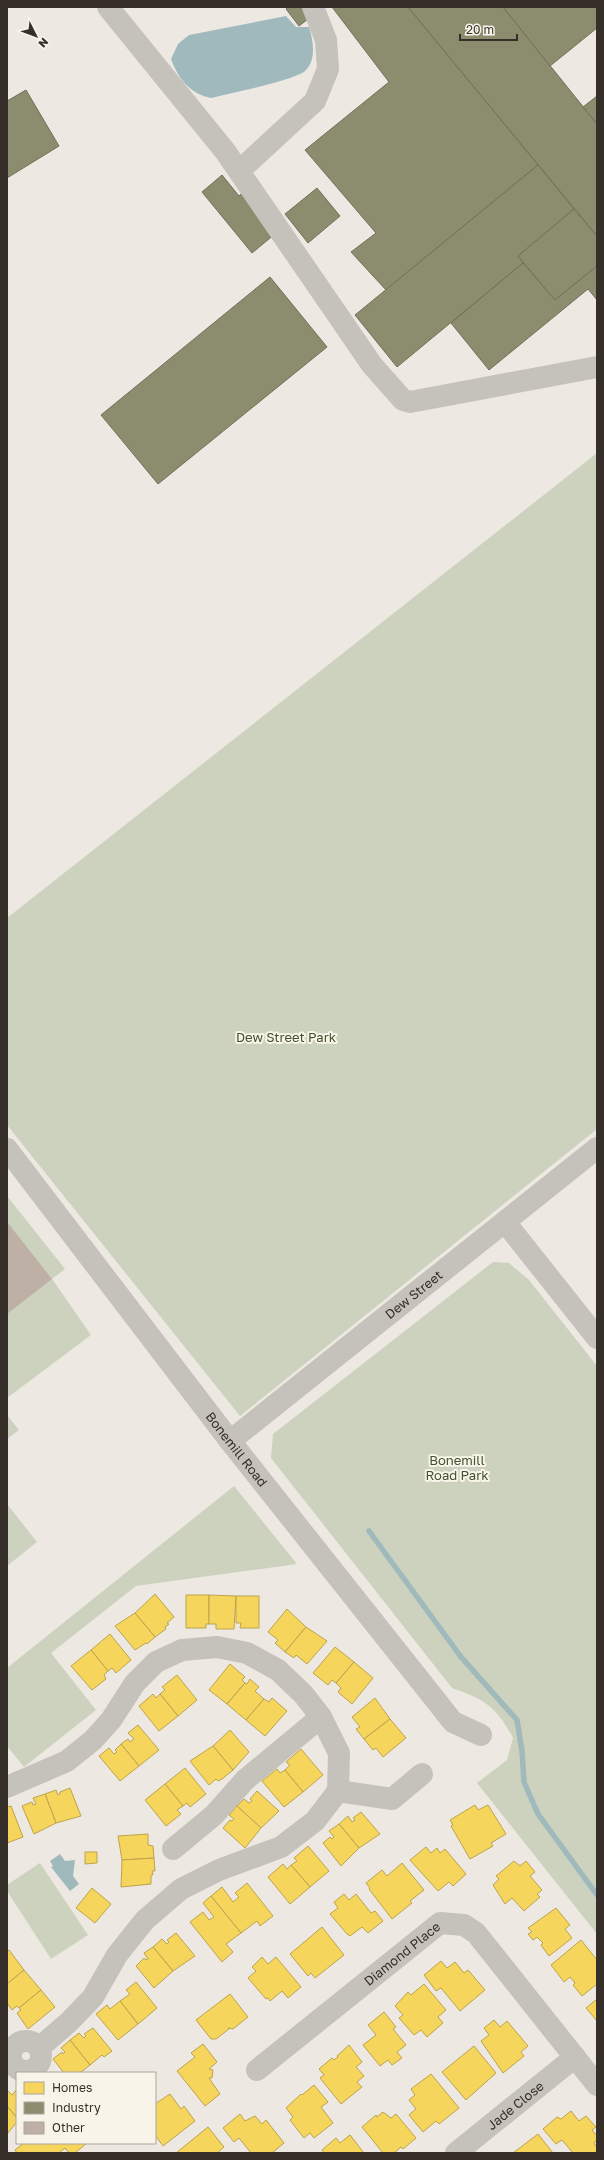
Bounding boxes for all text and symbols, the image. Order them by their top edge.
north arrow [16,16,56,56]
scale bar [460,16,517,42]
text: 20 m [466,22,494,37]
text: N [36,36,51,50]
park label: Dew Street Park [236,1029,337,1045]
street label: Dew Street [382,1267,446,1322]
street label: Bonemill Road [203,1409,271,1490]
park label: Bonemill Road Park [425,1452,489,1483]
street label: Diamond Place [361,1918,443,1989]
legend [16,2072,156,2144]
street label: Jade Close [483,2078,547,2133]
text: Homes [52,2080,92,2095]
text: Industry [52,2100,101,2115]
text: Other [52,2120,85,2135]

